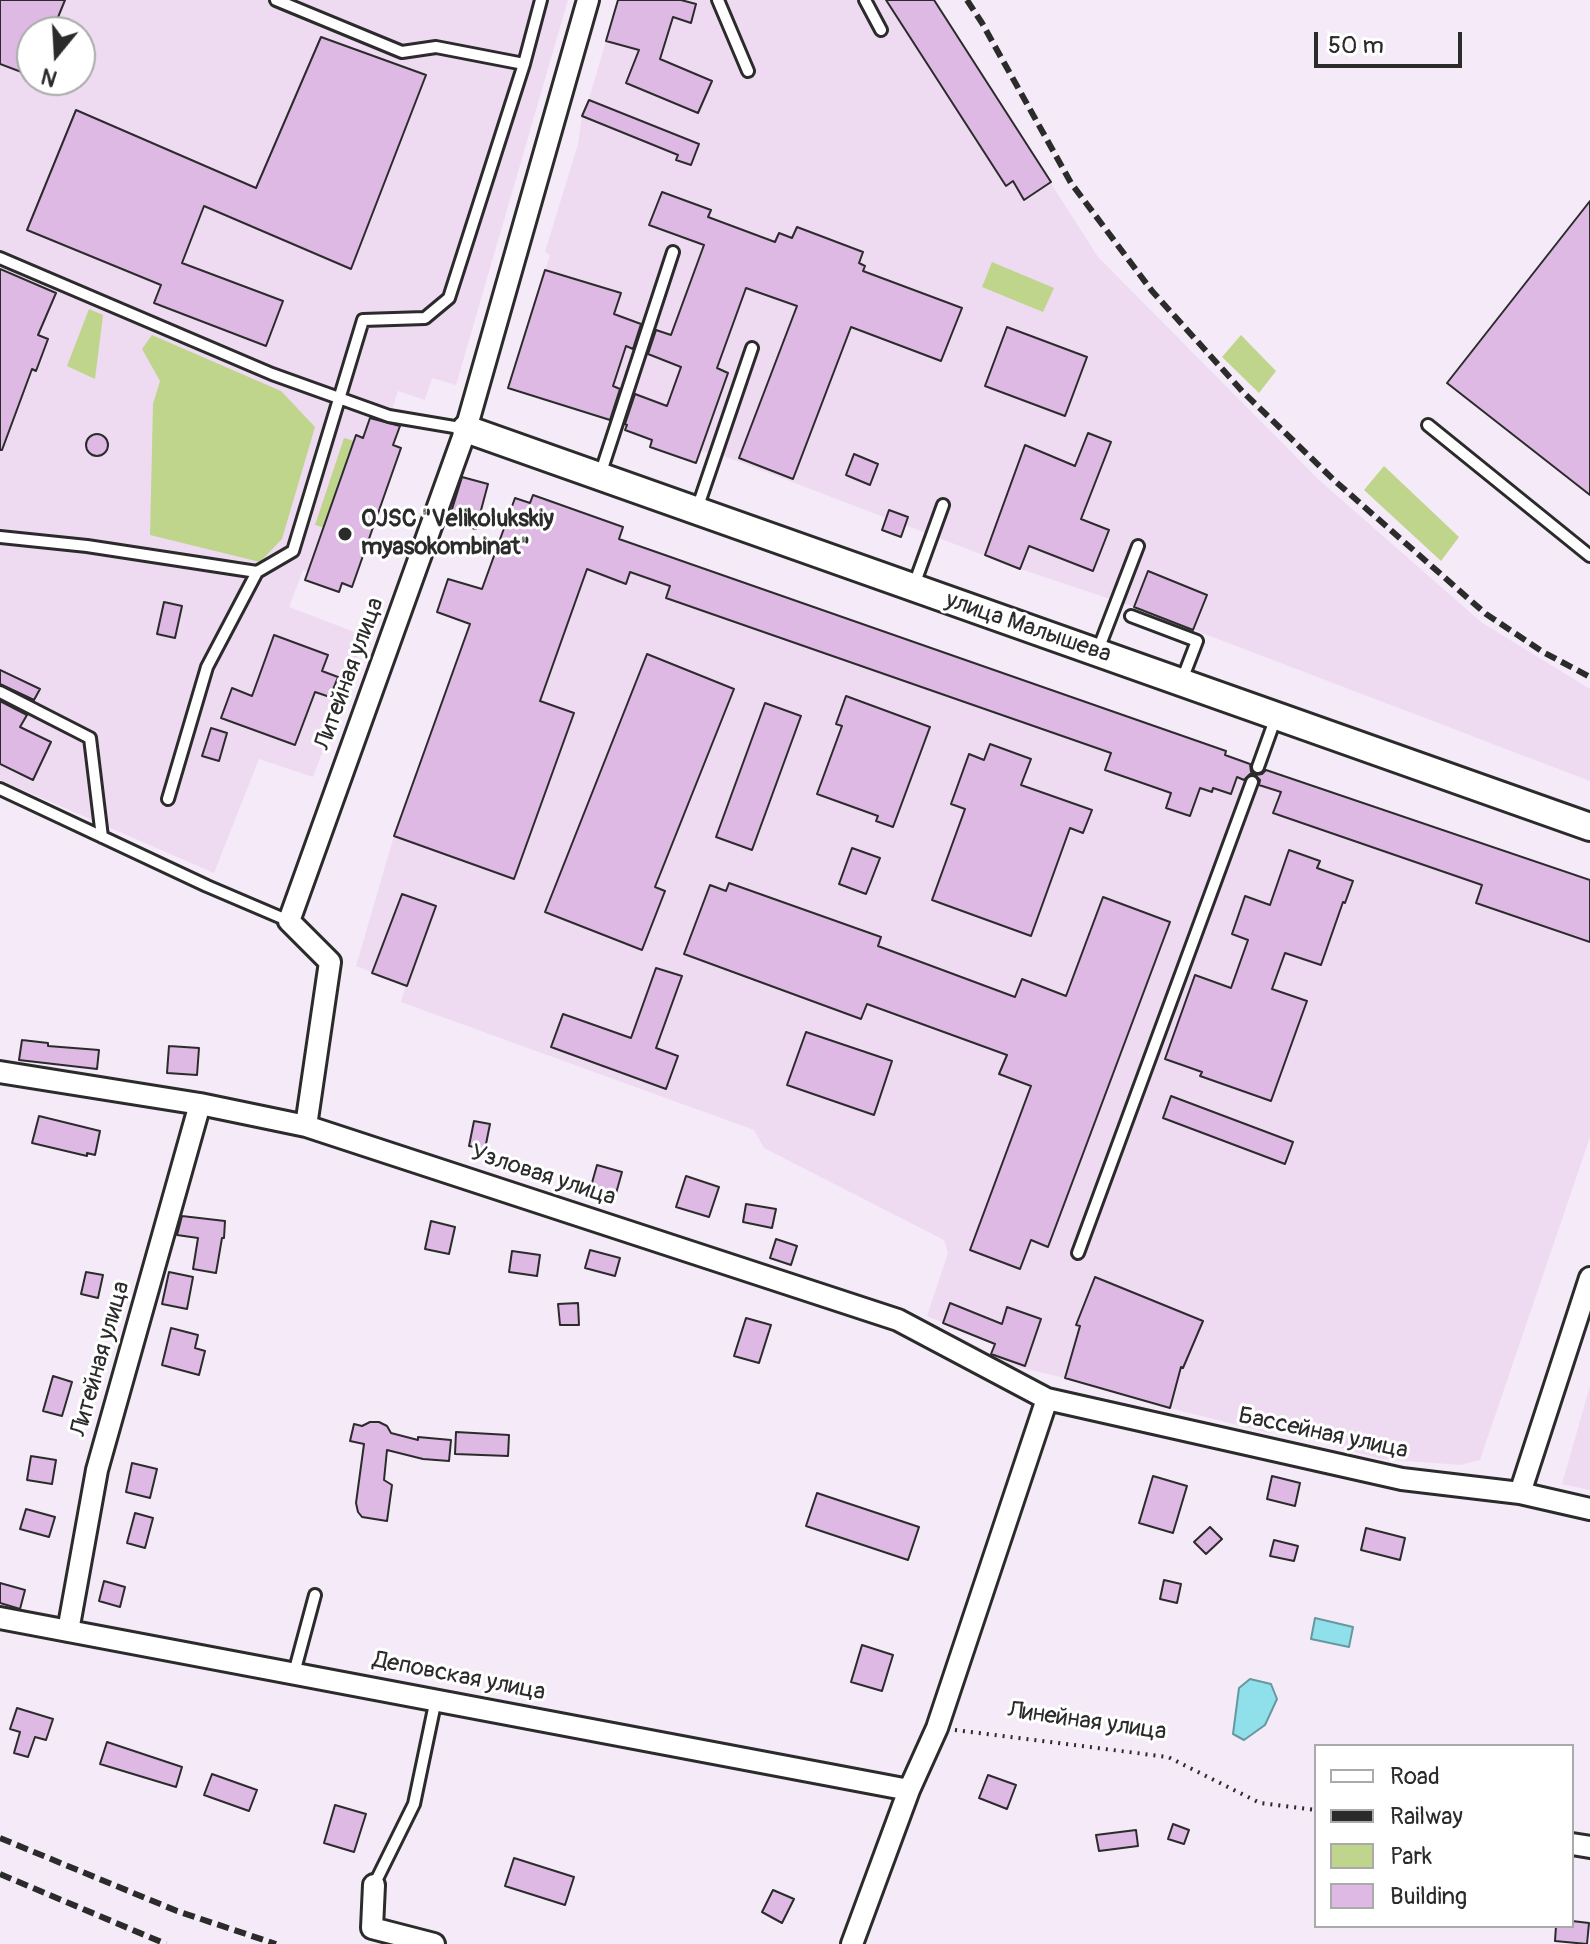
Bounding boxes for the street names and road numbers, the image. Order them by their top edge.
street label: улица Малышева [941,586,1115,670]
street label: Литейная улица [309,594,391,754]
street label: Узловая улица [467,1139,619,1213]
street label: Литейная улица [65,1278,137,1440]
street label: Бассейная улица [1236,1402,1410,1466]
street label: Деповская улица [370,1646,548,1708]
street label: Линейная улица [1006,1697,1168,1747]

